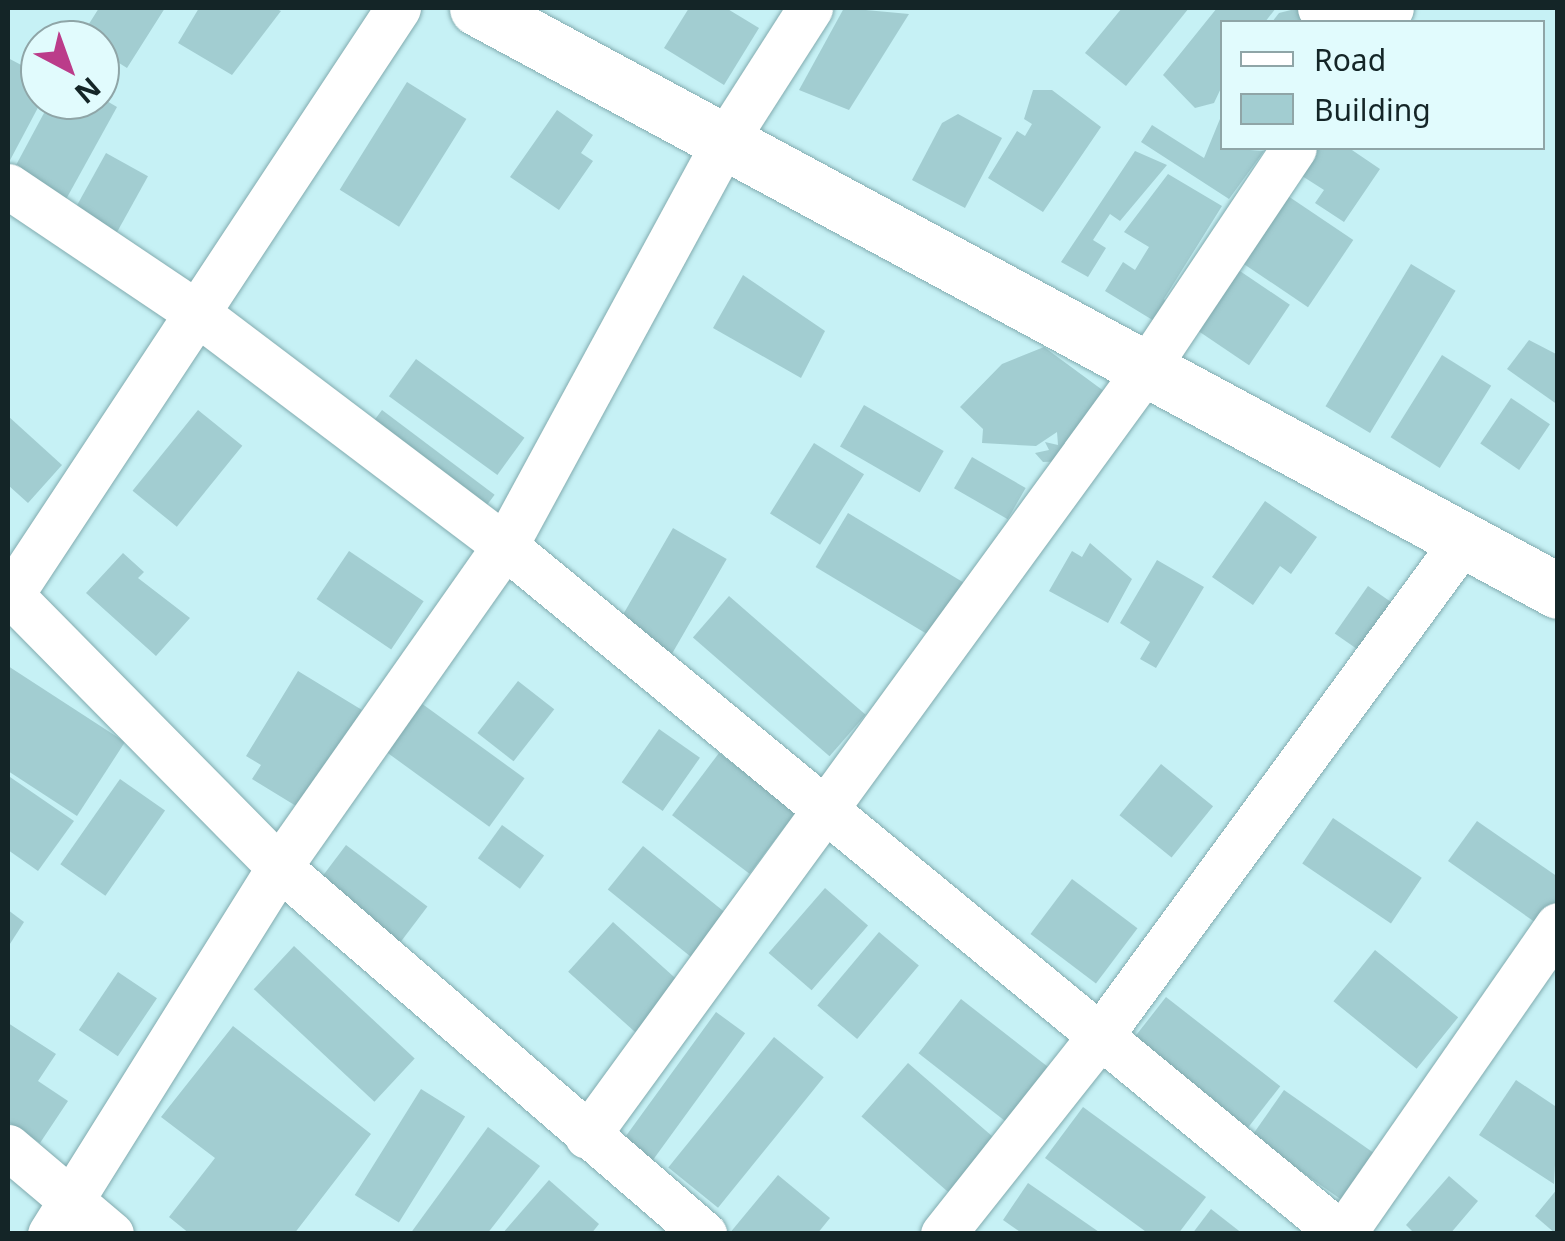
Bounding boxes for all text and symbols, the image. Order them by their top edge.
north arrow [20,20,120,120]
legend [1220,20,1545,150]
text: Road [1314,39,1386,80]
text: N [67,69,109,113]
text: Building [1314,89,1431,130]

